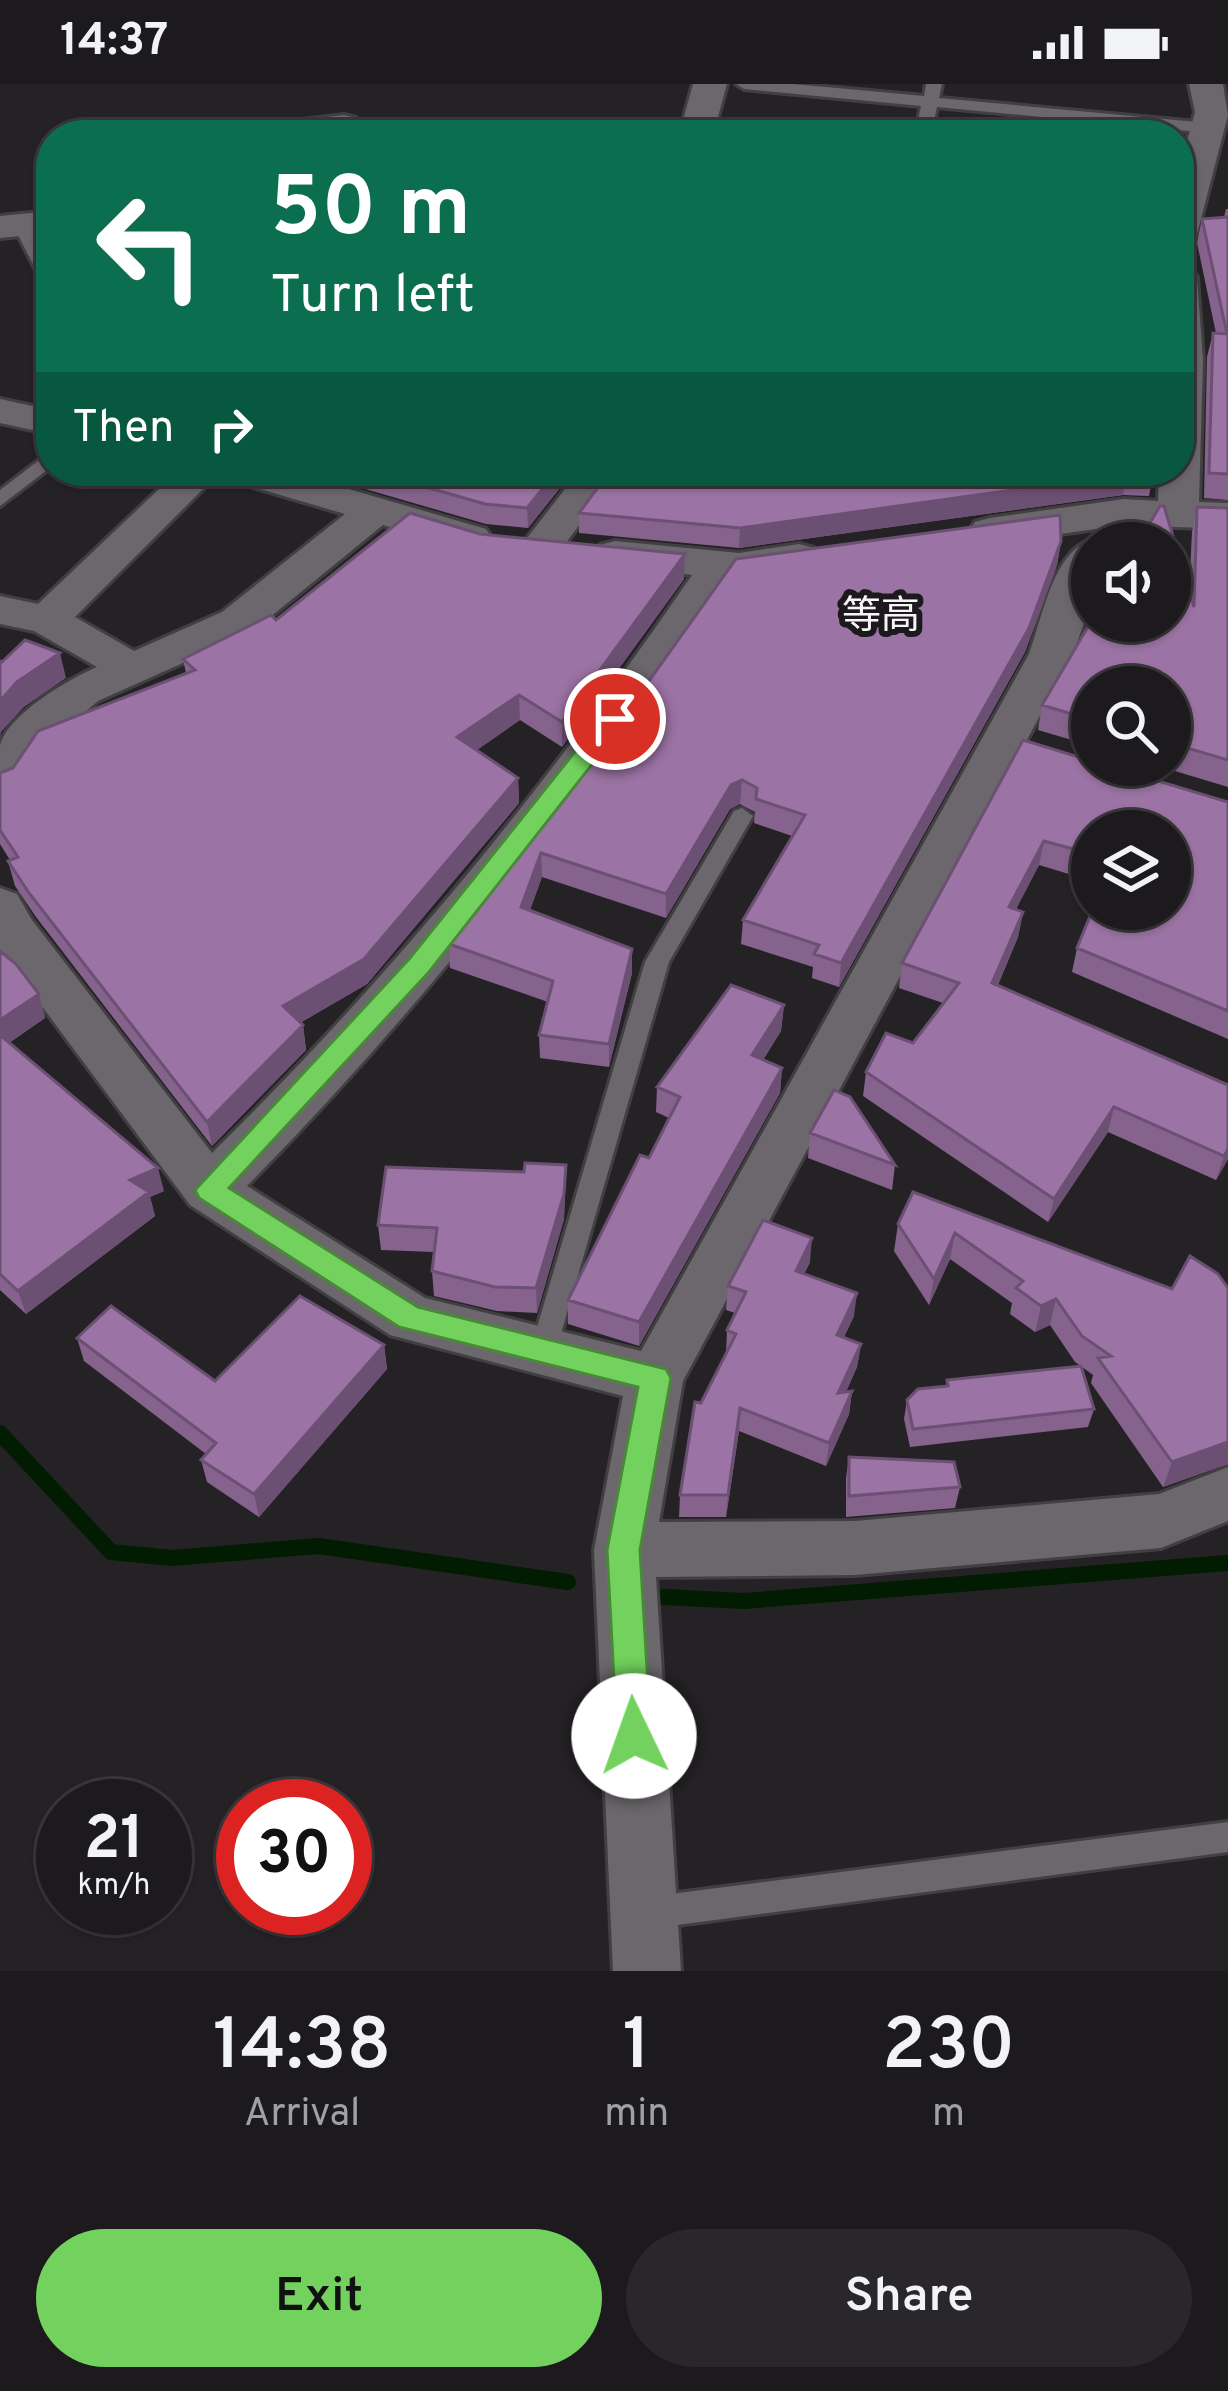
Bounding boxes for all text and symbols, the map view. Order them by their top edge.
text: 14:37 [60,14,168,71]
text: 50 m [270,159,471,265]
icon: left [72,168,228,324]
text: Turn left [270,263,475,332]
icon: right [198,396,264,462]
text: Then [72,401,174,458]
map controls [1071,522,1191,930]
button: sound [1071,522,1191,642]
district label: 等高 [842,594,920,643]
button: search [1071,666,1191,786]
pin [564,668,666,770]
icon: arrive [582,686,648,752]
button: layers [1071,810,1191,930]
position arrow [571,1673,697,1799]
speed limit sign: 30 [216,1779,372,1935]
text: 21 [84,1804,144,1880]
text: km/h [78,1868,150,1905]
text: 14:38 [213,2003,391,2095]
text: 1 [623,2003,651,2095]
text: 230 [882,2003,1015,2095]
text: Arrival [244,2091,360,2140]
text: min [604,2091,669,2140]
text: m [932,2091,965,2140]
button: Exit [36,2229,602,2367]
button: Share [626,2229,1192,2367]

